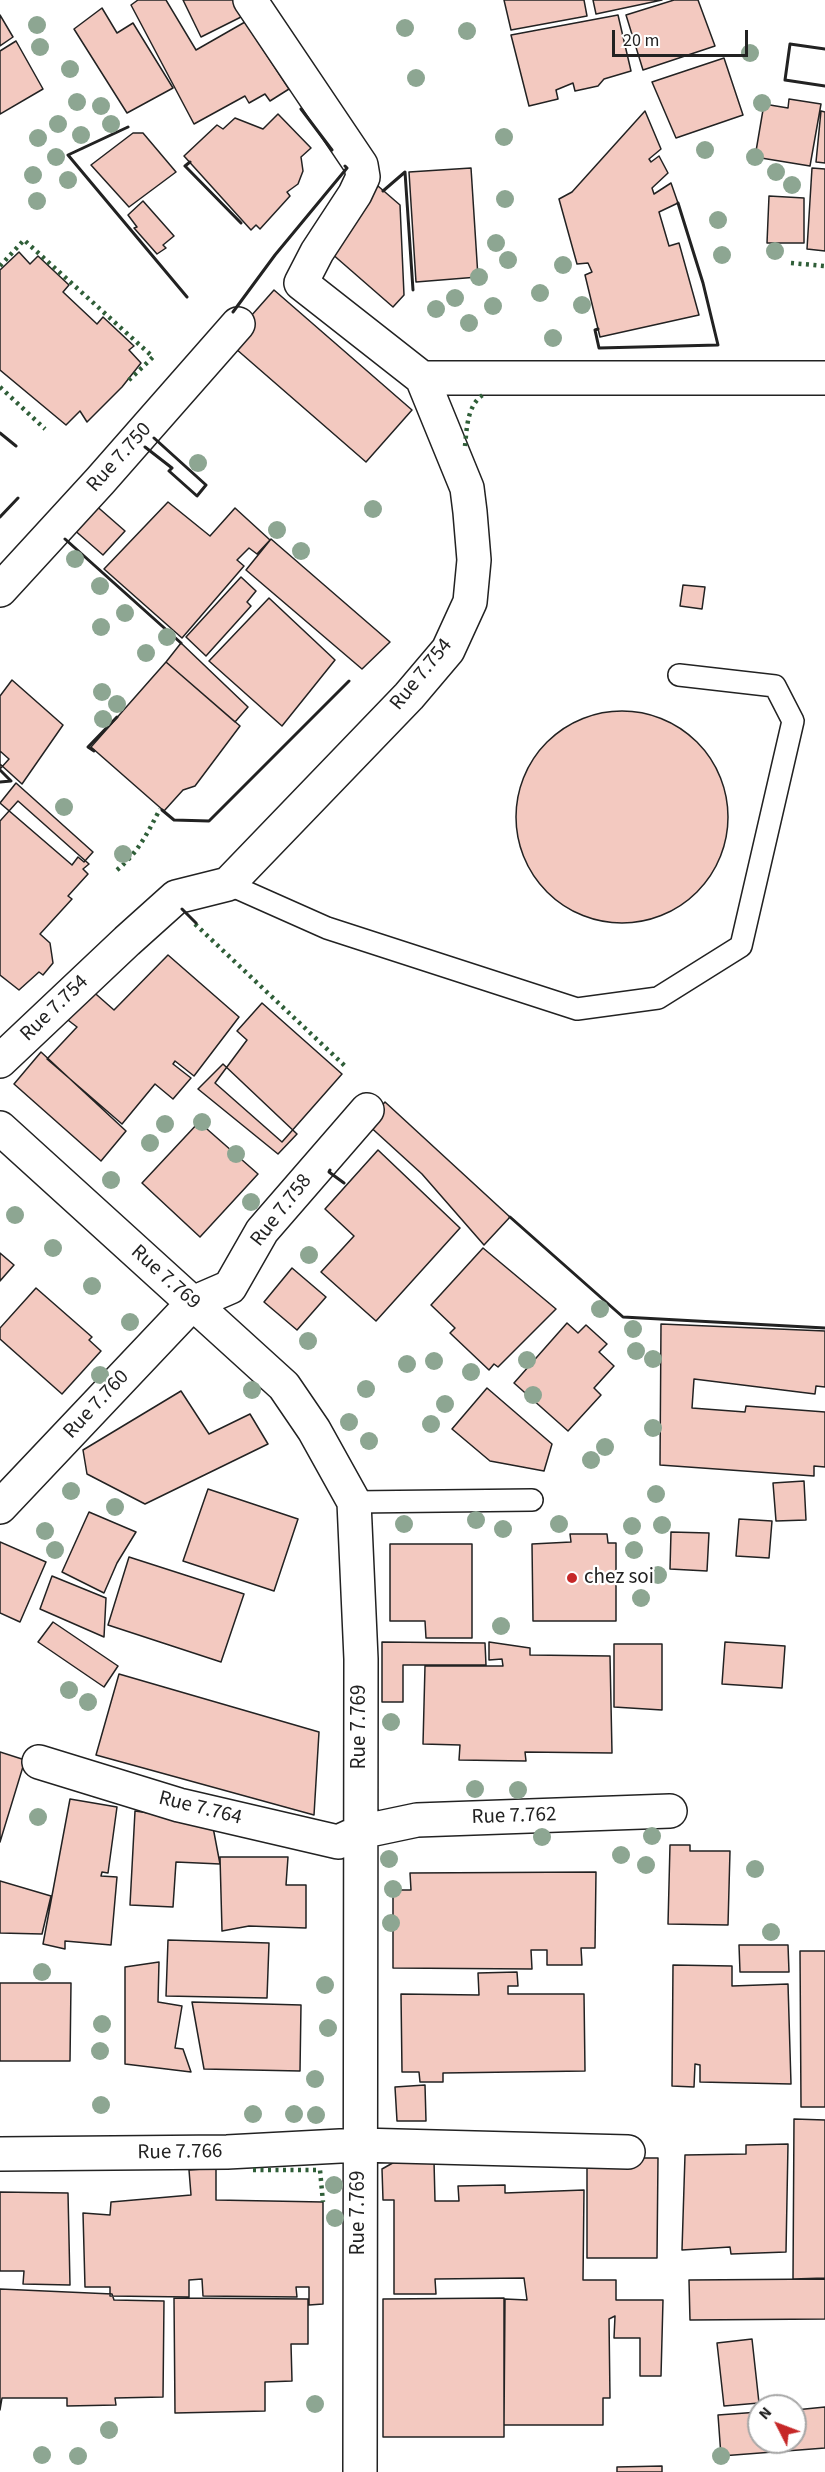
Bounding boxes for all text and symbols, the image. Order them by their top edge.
scale bar [615,18,752,56]
text: 20 m [623,28,659,53]
street label: Rue 7.750 [82,418,158,498]
street label: Rue 7.754 [385,634,459,716]
street label: Rue 7.754 [16,970,94,1048]
street label: Rue 7.758 [246,1170,318,1252]
street label: Rue 7.769 [125,1240,205,1316]
street label: Rue 7.760 [59,1365,135,1445]
place label: chez soi [584,1565,654,1591]
marker: chez soi [565,1571,579,1585]
street label: Rue 7.769 [347,1685,373,1769]
street label: Rue 7.764 [156,1786,244,1832]
street label: Rue 7.762 [471,1803,557,1831]
street label: Rue 7.766 [137,2140,223,2166]
street label: Rue 7.769 [346,2171,372,2255]
north arrow [747,2394,807,2454]
text: N [753,2402,777,2425]

